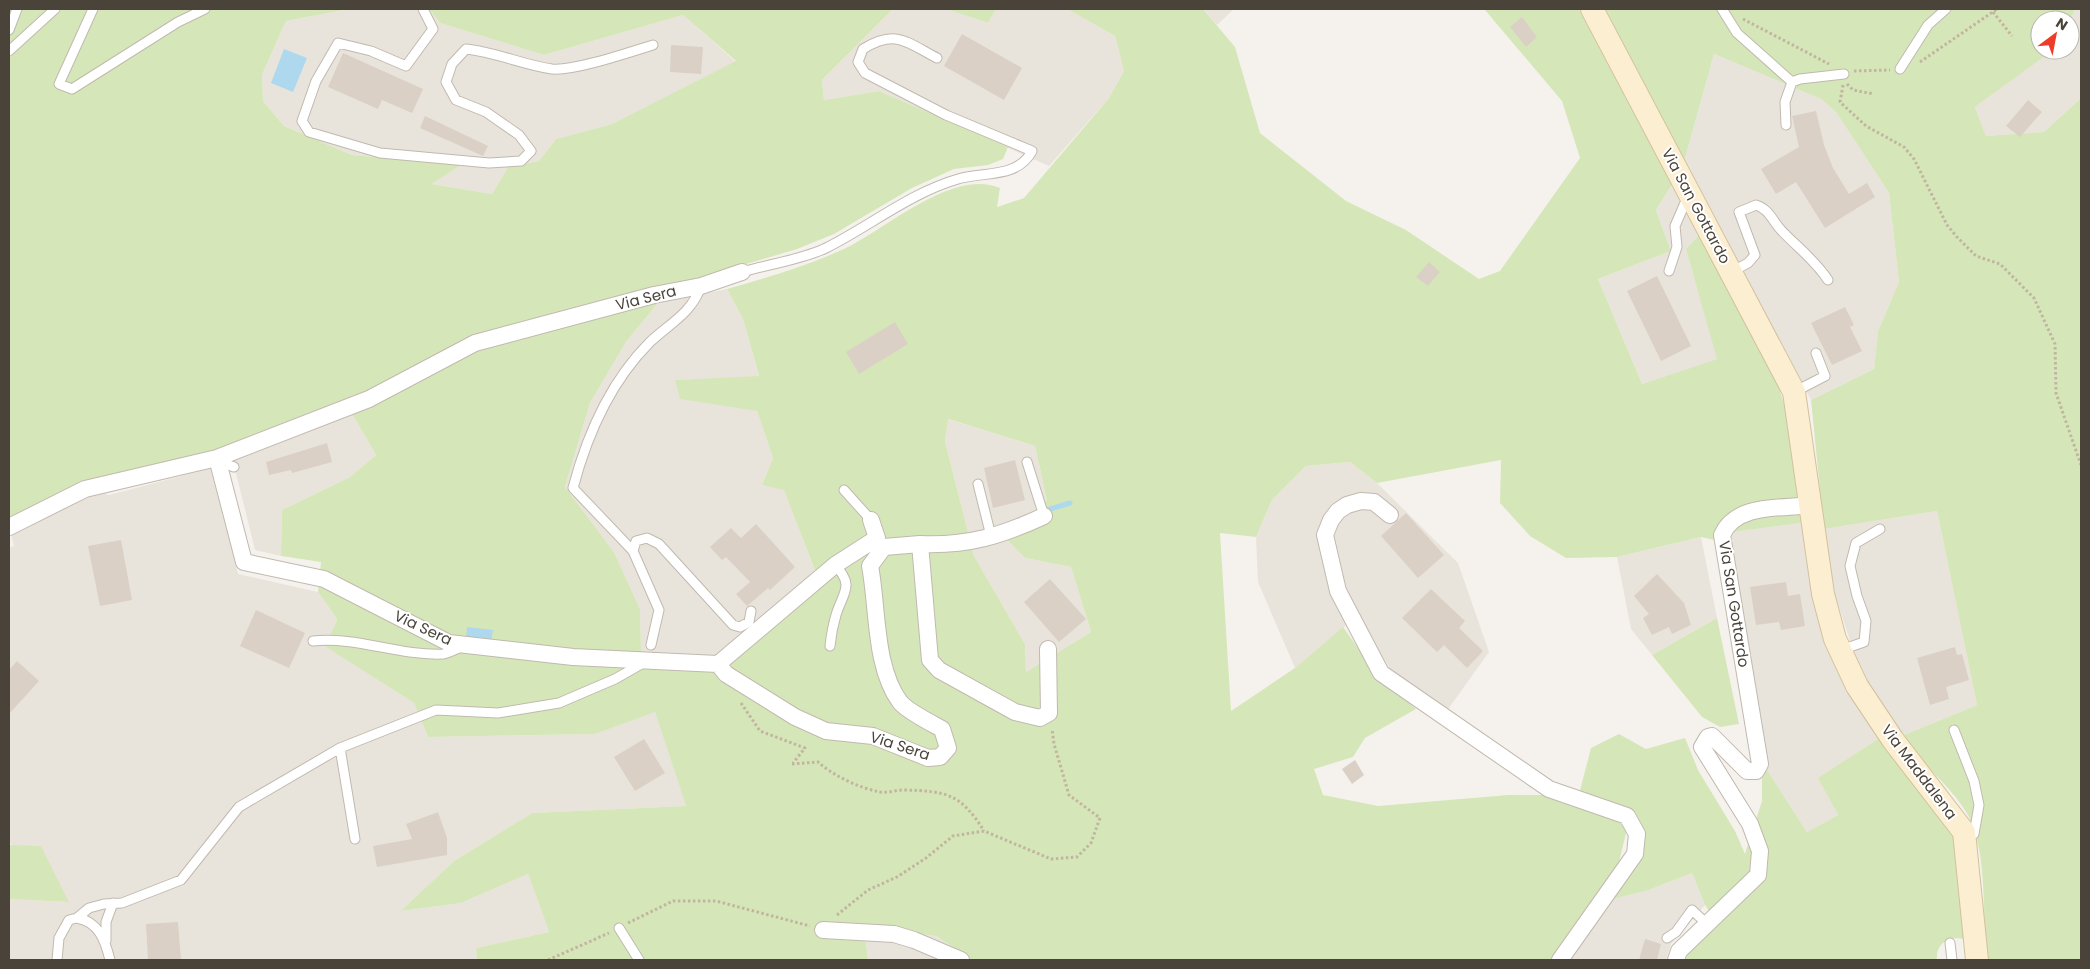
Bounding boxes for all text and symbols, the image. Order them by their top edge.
north arrow [2030,10,2080,60]
text: N [2052,13,2072,35]
street label: Via San Gottardo [1657,144,1736,267]
street label: Via Sera [613,280,678,315]
street label: Via San Gottardo [1714,539,1755,669]
street label: Via Sera [391,605,456,650]
street label: Via Maddalena [1877,720,1962,824]
street label: Via Sera [868,726,933,765]

